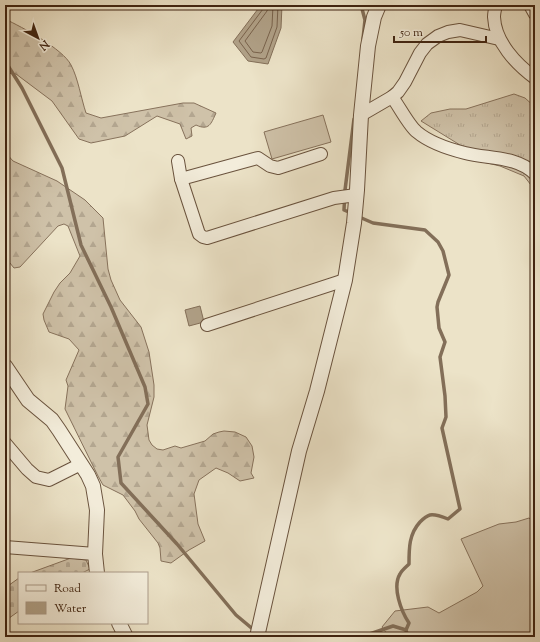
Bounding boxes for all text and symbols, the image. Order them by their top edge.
north arrow [18,18,58,58]
scale bar [394,18,486,44]
text: 50 m [399,24,423,42]
text: N [35,35,53,54]
legend [18,572,148,624]
text: Road [54,580,81,598]
text: Water [54,600,87,618]

